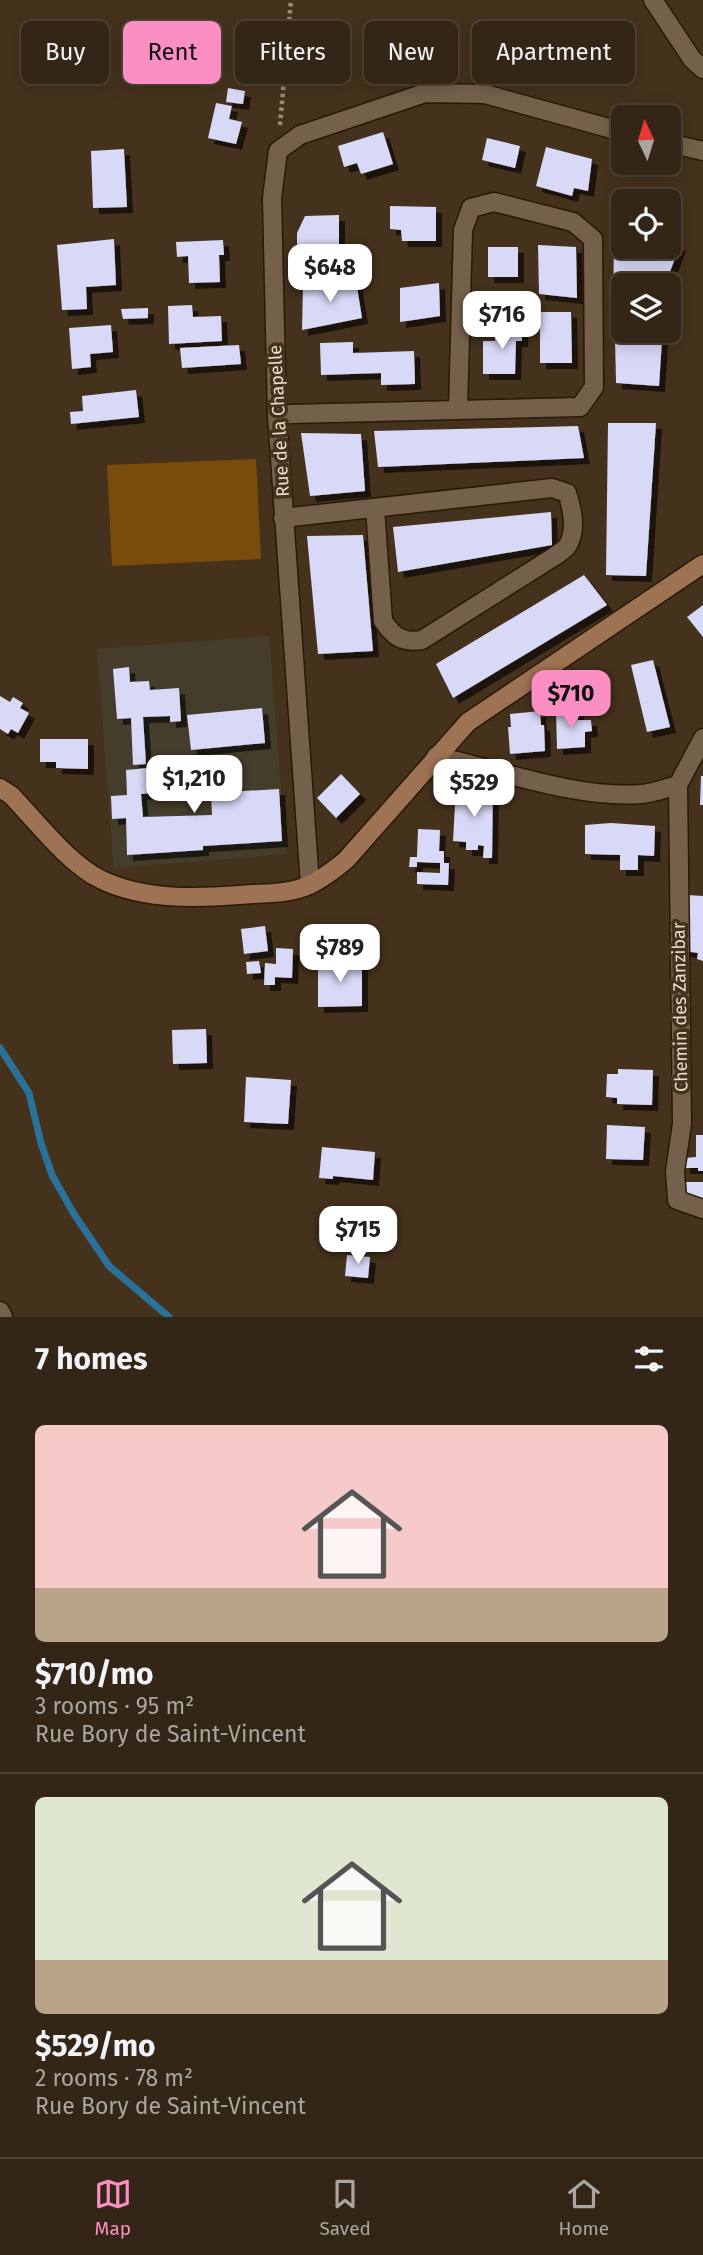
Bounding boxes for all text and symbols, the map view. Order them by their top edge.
chip: Buy [21,21,109,84]
chip: Rent [123,21,221,84]
chip: Filters [235,21,350,84]
chip: New [364,21,458,84]
chip: Apartment [472,21,635,84]
north arrow [611,105,681,175]
map controls [611,105,681,343]
button: locate [611,189,681,259]
pin: $648 [289,244,371,304]
text: $648 [304,253,356,281]
button: layers [611,273,681,343]
pin: $716 [461,292,543,351]
text: $716 [479,300,525,328]
street label: Rue de la Chapelle [264,345,294,497]
pin: $710 [530,670,612,730]
text: $710 [548,679,594,707]
pin: $1,210 [137,756,251,815]
pin: $529 [433,760,515,819]
text: $1,210 [162,764,226,792]
text: $529 [449,768,499,796]
street label: Chemin des Zanzibar [668,922,692,1092]
pin: $789 [299,925,381,984]
text: $789 [316,933,364,961]
pin: $715 [317,1206,399,1266]
text: $715 [335,1215,381,1243]
icon: filters [630,1340,668,1378]
text: 7 homes [35,1341,147,1377]
icon: home [289,1471,415,1597]
text: $710/mo [35,1656,154,1692]
text: 3 rooms · 95 m² [35,1692,194,1720]
text: Rue Bory de Saint-Vincent [35,1720,306,1748]
icon: home [289,1843,415,1969]
text: $529/mo [35,2028,156,2064]
text: 2 rooms · 78 m² [35,2064,193,2092]
text: Rue Bory de Saint-Vincent [35,2092,306,2120]
tab: Map [94,2175,132,2240]
tab: Saved [319,2175,371,2240]
tab: Home [559,2175,609,2240]

